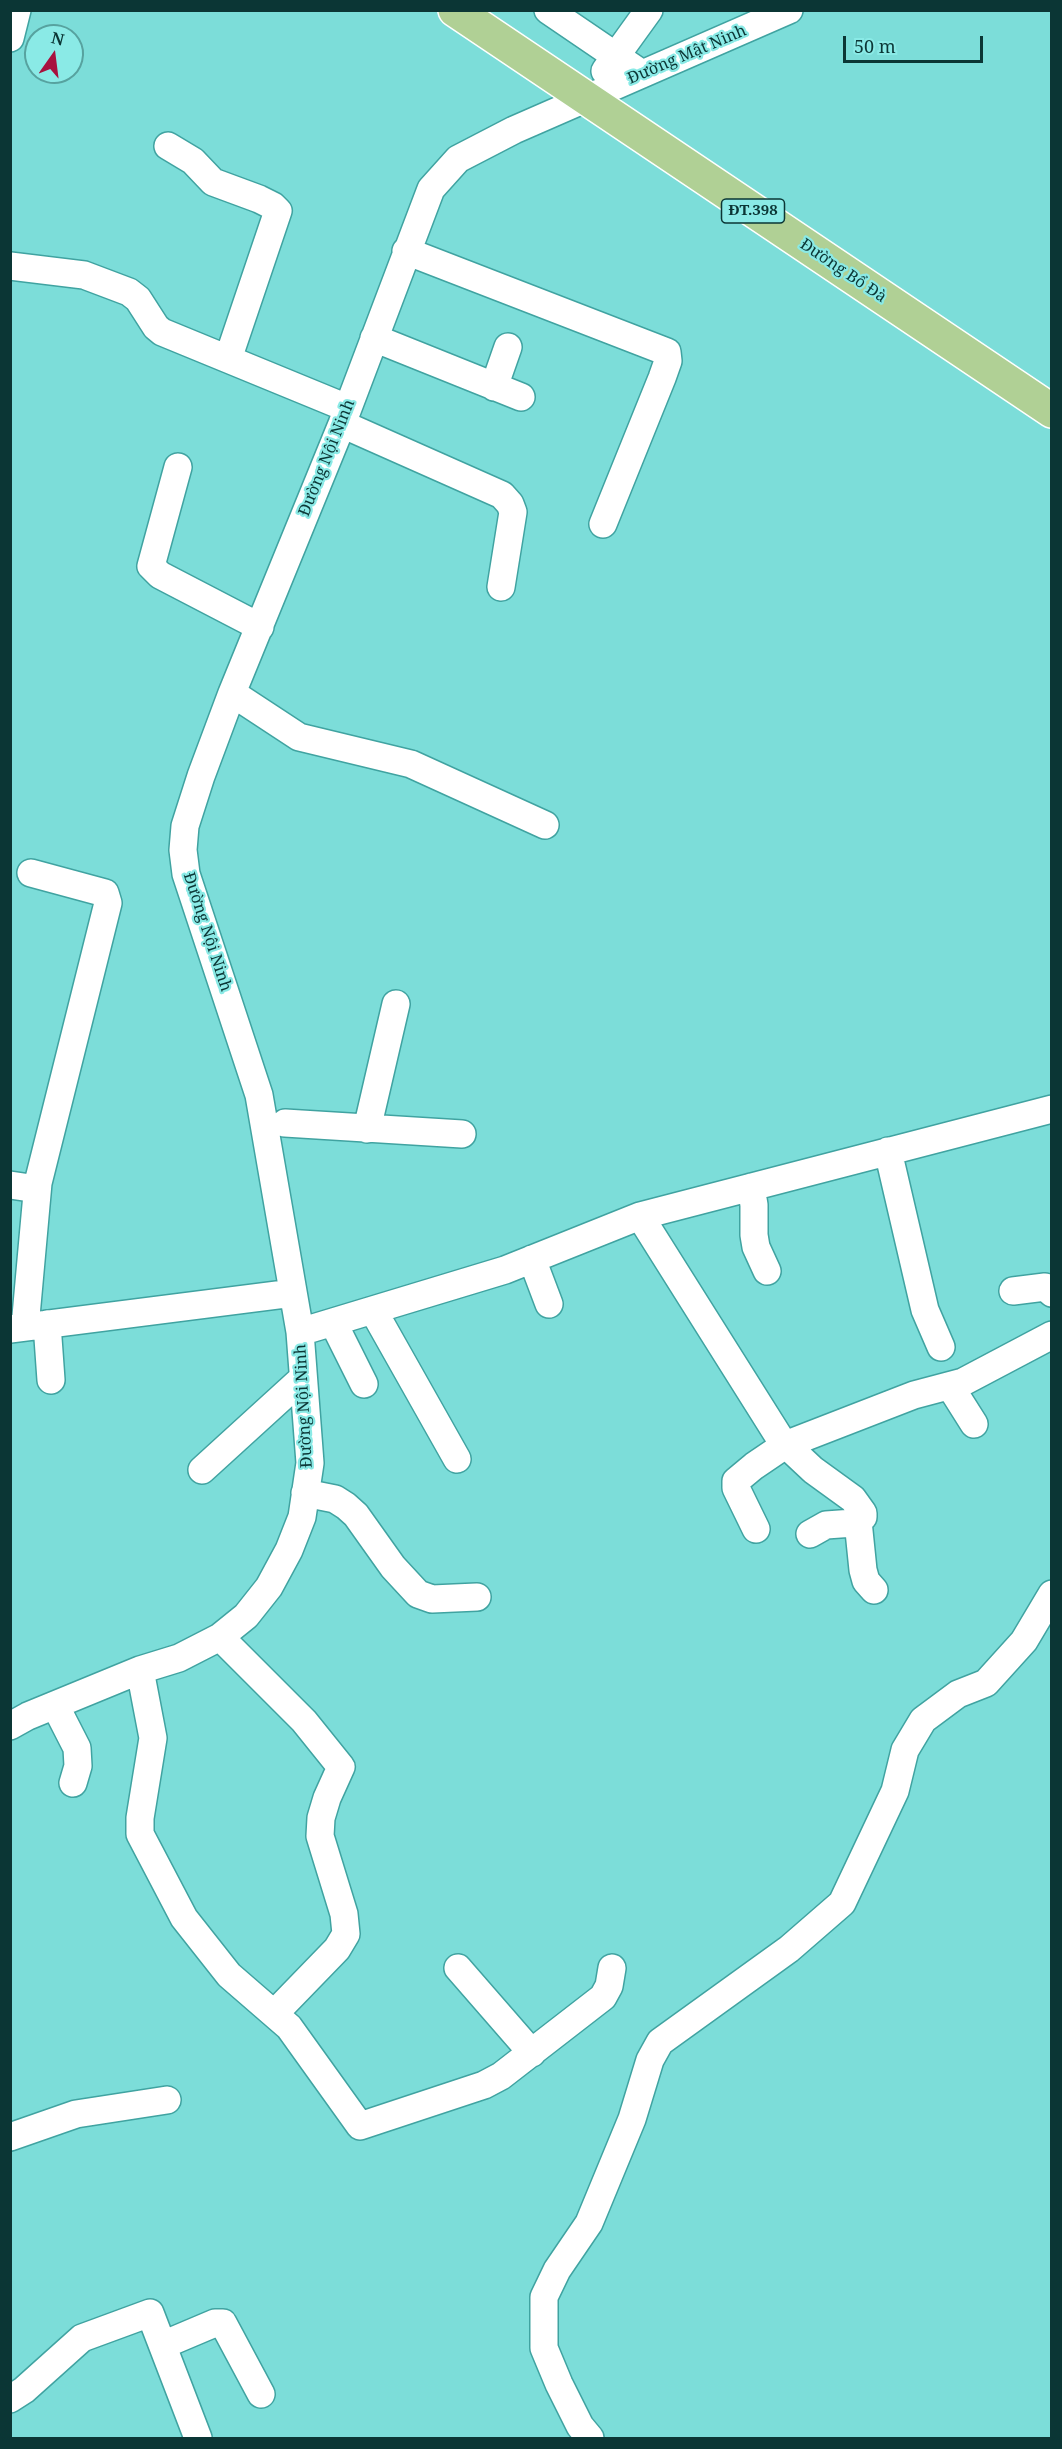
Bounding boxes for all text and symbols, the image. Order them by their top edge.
street label: Đường Mật Ninh [625,21,749,89]
north arrow [24,24,84,84]
scale bar [846,24,986,62]
text: N [49,26,67,51]
text: 50 m [854,34,896,58]
road number: ĐT.398 [722,199,784,223]
street label: Đường Bổ Đà [796,235,890,307]
street label: Đường Nội Ninh [295,397,359,519]
street label: Đường Nội Ninh [179,870,235,994]
street label: Đường Nội Ninh [291,1344,317,1468]

